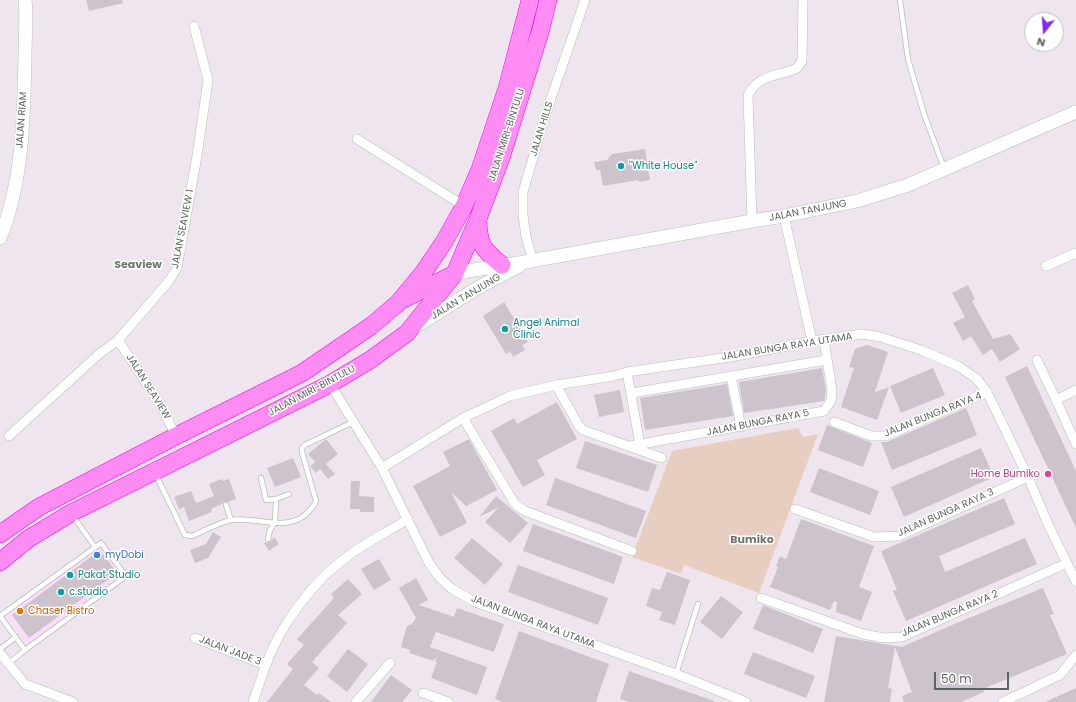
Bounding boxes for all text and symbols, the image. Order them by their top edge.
north arrow [1024,12,1064,52]
text: N [1034,34,1047,51]
street label: JALAN MIRI-BINTULU [486,87,528,183]
street label: JALAN RIAM [14,91,30,149]
street label: JALAN HILLS [528,100,556,158]
place label: "White House" [629,160,697,172]
marker: "White House" [616,161,626,171]
street label: JALAN SEAVIEW 1 [169,188,197,270]
street label: JALAN TANJUNG [768,198,848,224]
district label: Seaview [114,258,162,272]
street label: JALAN TANJUNG [429,272,503,322]
place label: Angel Animal Clinic [513,317,579,340]
marker: Angel Animal Clinic [500,324,510,334]
street label: JALAN BUNGA RAYA UTAMA [721,331,853,363]
street label: JALAN SEAVIEW [123,352,173,422]
street label: JALAN MIRI-BINTULU [266,363,358,419]
street label: JALAN BUNGA RAYA 4 [882,390,984,440]
street label: JALAN BUNGA RAYA 5 [706,407,810,439]
place label: Home Bumiko [971,468,1040,480]
marker: Home Bumiko [1043,469,1053,479]
street label: JALAN BUNGA RAYA 3 [896,486,996,540]
district label: Bumiko [730,533,774,547]
place label: myDobi [105,549,144,561]
marker: myDobi [92,550,102,560]
place label: Pakat Studio [78,569,140,581]
marker: Pakat Studio [65,570,75,580]
place label: c.studio [69,586,108,598]
marker: c.studio [56,587,66,597]
street label: JALAN BUNGA RAYA 2 [900,588,1000,640]
street label: JALAN BUNGA RAYA UTAMA [469,593,597,651]
place label: Chaser Bistro [28,605,94,617]
marker: Chaser Bistro [15,606,25,616]
street label: JALAN JADE 3 [197,634,263,668]
scale bar [936,664,1011,690]
text: 50 m [941,670,972,687]

